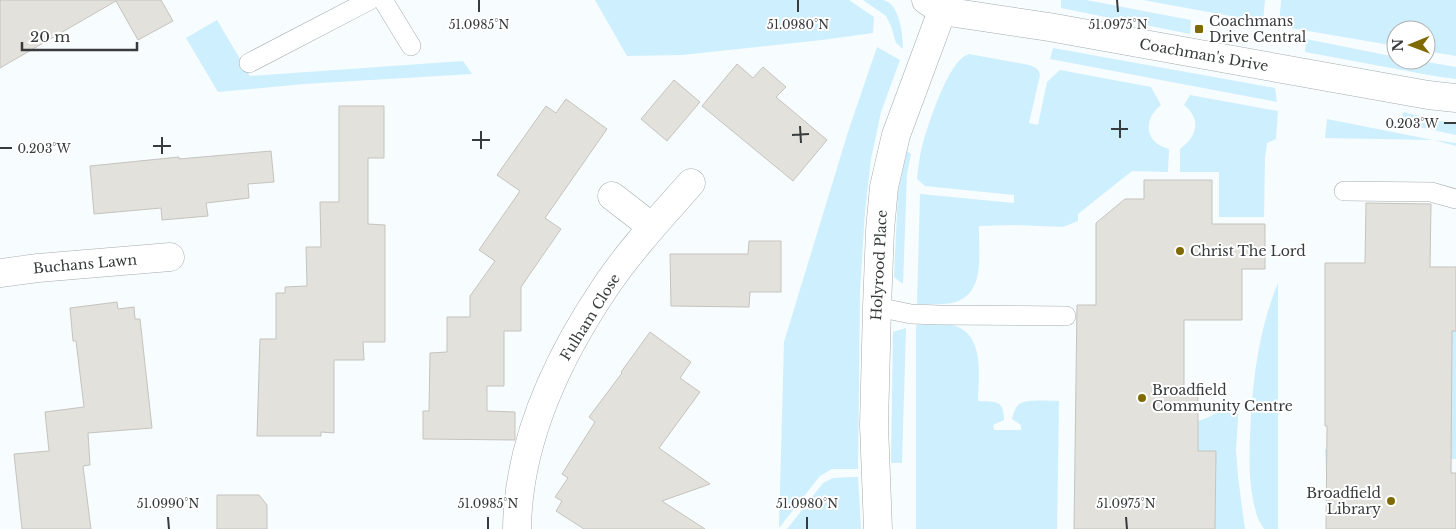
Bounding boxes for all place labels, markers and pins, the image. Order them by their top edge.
place label: Coachmans Drive Central [1209,12,1307,46]
marker: Coachmans Drive Central [1193,23,1205,35]
place label: Christ The Lord [1190,242,1306,260]
marker: Christ The Lord [1174,245,1186,257]
place label: Broadfield Community Centre [1152,381,1293,415]
marker: Broadfield Community Centre [1136,392,1148,404]
place label: Broadfield Library [1306,484,1382,518]
marker: Broadfield Library [1385,495,1397,507]

